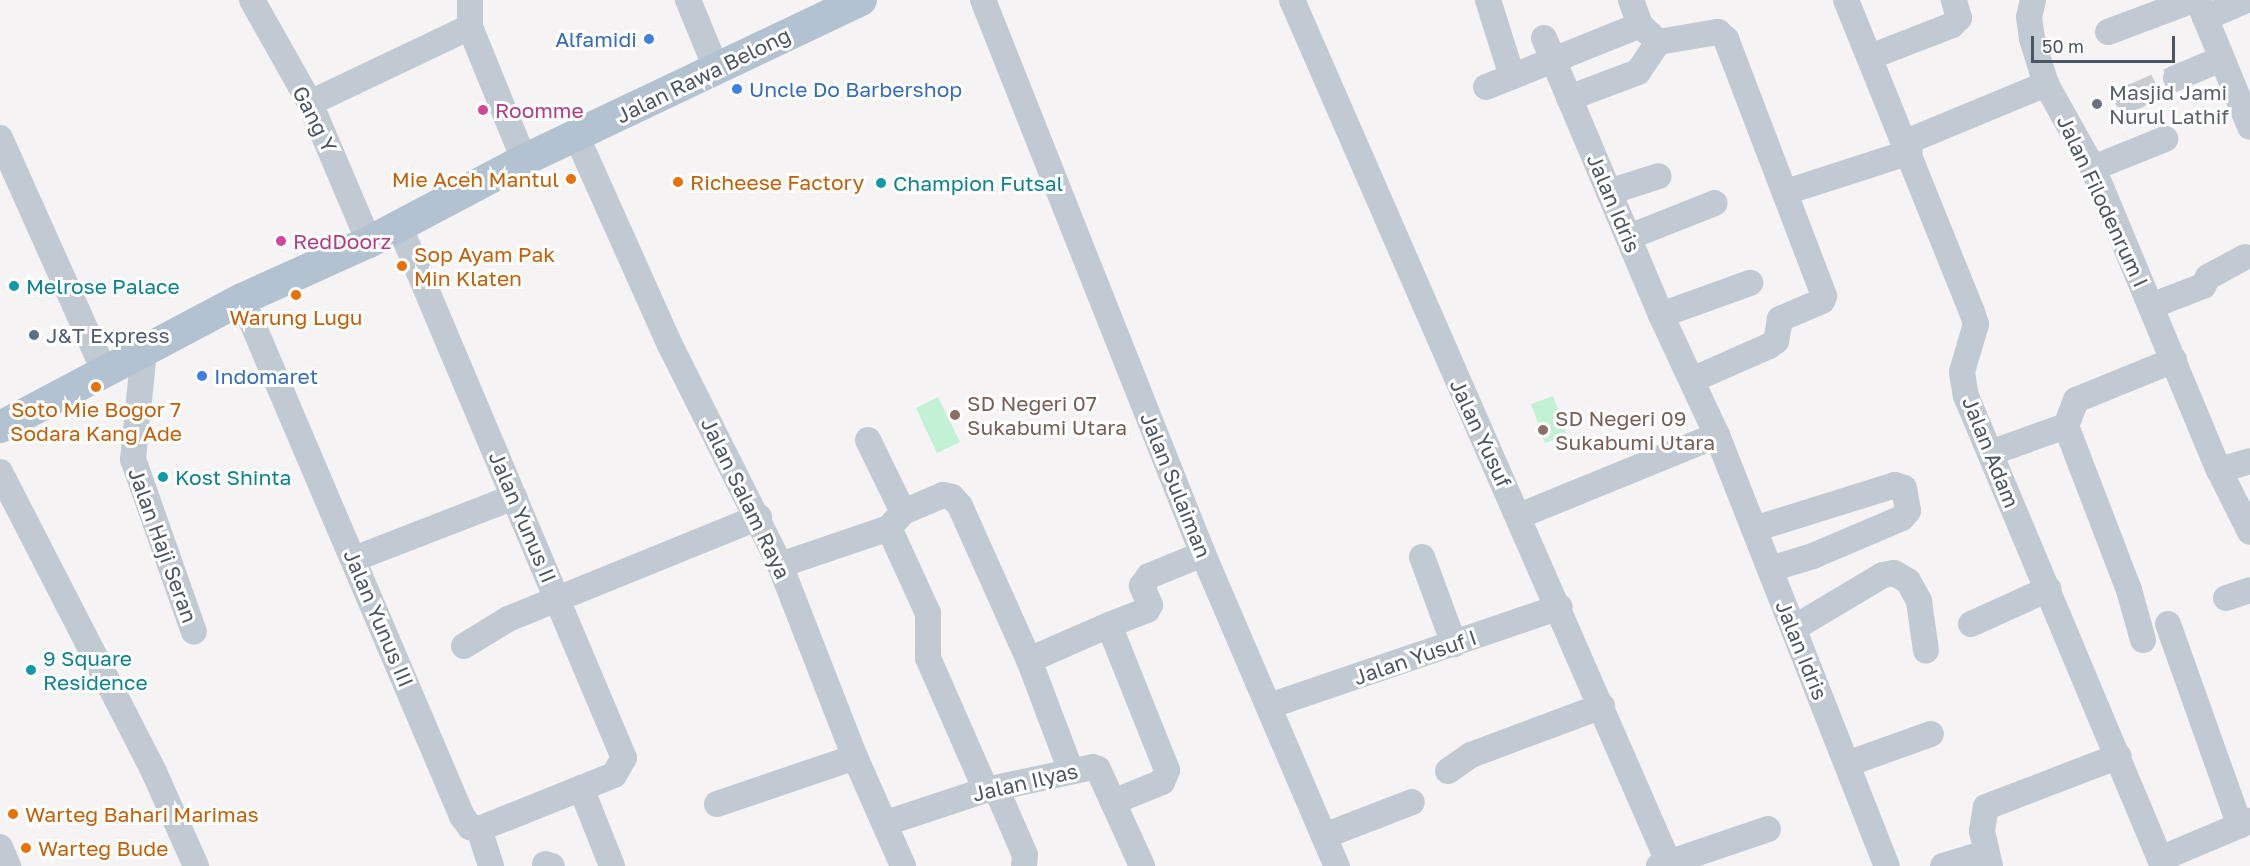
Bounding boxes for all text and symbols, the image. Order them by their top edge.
street label: Jalan Rawa Belong [612,22,794,128]
scale bar [2034,24,2178,62]
place label: Alfamidi [555,26,637,52]
marker: Alfamidi [642,32,656,46]
text: 50 m [2042,35,2084,57]
place label: Uncle Do Barbershop [749,76,962,102]
place label: Masjid Jami Nurul Lathif [2109,79,2229,129]
street label: Gang Y [288,82,342,156]
marker: Uncle Do Barbershop [730,82,744,96]
place label: Roomme [495,97,584,123]
marker: Masjid Jami Nurul Lathif [2090,97,2104,111]
marker: Roomme [476,103,490,117]
street label: Jalan Filodenrum I [2052,111,2154,291]
street label: Jalan Idris [1582,150,1646,256]
place label: Mie Aceh Mantul [392,166,559,192]
place label: Richeese Factory [690,169,864,195]
place label: Champion Futsal [893,170,1063,196]
marker: Mie Aceh Mantul [564,172,578,186]
marker: Richeese Factory [671,175,685,189]
marker: Champion Futsal [874,176,888,190]
place label: RedDoorz [293,228,391,254]
marker: RedDoorz [274,234,288,248]
place label: Sop Ayam Pak Min Klaten [414,241,555,291]
marker: Sop Ayam Pak Min Klaten [395,259,409,273]
place label: Melrose Palace [26,273,180,299]
marker: Melrose Palace [7,279,21,293]
marker: Warung Lugu [289,288,303,302]
place label: Warung Lugu [229,304,363,330]
place label: J&T Express [46,322,170,348]
marker: J&T Express [27,328,41,342]
place label: Indomaret [214,363,318,389]
marker: Indomaret [195,369,209,383]
street label: Jalan Yusuf [1445,375,1517,491]
marker: Soto Mie Bogor 7 Sodara Kang Ade [89,380,103,394]
place label: SD Negeri 07 Sukabumi Utara [967,390,1127,440]
street label: Jalan Adam [1957,393,2025,511]
place label: Soto Mie Bogor 7 Sodara Kang Ade [10,396,182,446]
place label: SD Negeri 09 Sukabumi Utara [1555,405,1715,455]
marker: SD Negeri 07 Sukabumi Utara [948,408,962,422]
street label: Jalan Sulaiman [1135,409,1217,561]
street label: Jalan Salam Raya [696,413,796,583]
marker: SD Negeri 09 Sukabumi Utara [1536,423,1550,437]
street label: Jalan Yunus II [484,447,562,587]
street label: Jalan Haji Seran [123,464,203,626]
place label: Kost Shinta [175,464,291,490]
marker: Kost Shinta [156,470,170,484]
street label: Jalan Yunus III [339,545,419,691]
street label: Jalan Idris [1771,597,1833,703]
street label: Jalan Yusuf I [1350,624,1480,690]
place label: 9 Square Residence [43,645,148,695]
marker: 9 Square Residence [24,663,38,677]
street label: Jalan Ilyas [970,758,1080,806]
place label: Warteg Bahari Marimas [25,801,259,827]
marker: Warteg Bahari Marimas [6,807,20,821]
place label: Warteg Bude [38,835,168,861]
marker: Warteg Bude [19,841,33,855]

